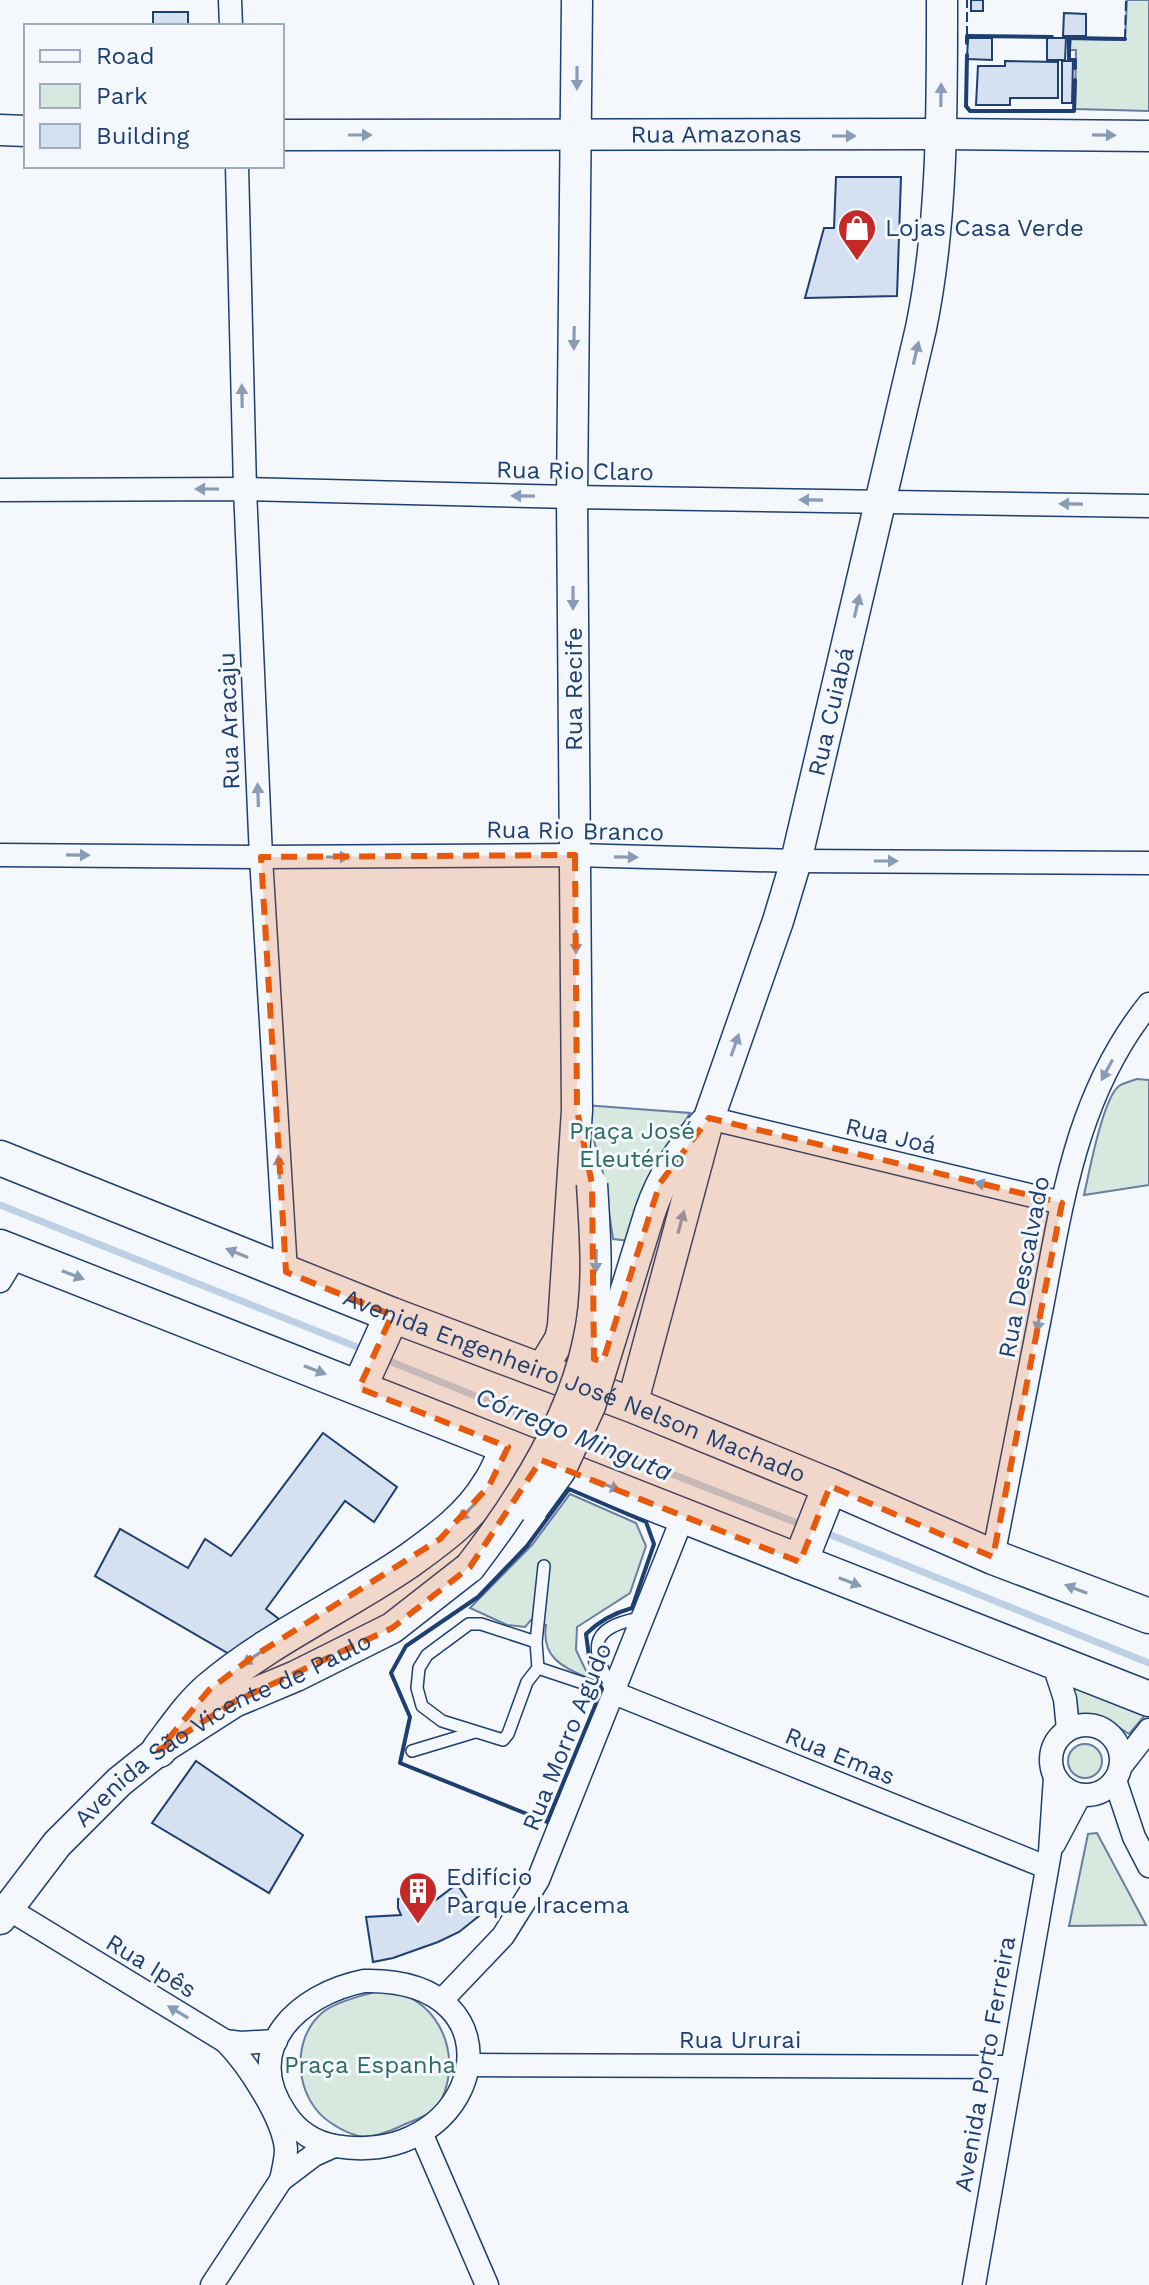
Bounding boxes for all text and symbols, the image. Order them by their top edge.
legend [24,24,284,168]
text: Road [96,42,155,70]
one-way arrow [571,66,583,91]
text: Park [96,82,148,110]
one-way arrow [935,82,948,107]
street label: Rua Amazonas [630,120,802,148]
text: Building [96,122,189,150]
one-way arrow [348,129,373,141]
one-way arrow [1092,129,1117,142]
one-way arrow [832,130,857,142]
shop icon: Lojas Casa Verde [836,207,878,262]
place label: Lojas Casa Verde [885,214,1084,242]
one-way arrow [568,326,580,351]
one-way arrow [910,340,922,365]
one-way arrow [236,383,249,408]
street label: Rua Rio Claro [496,456,654,486]
one-way arrow [194,483,219,495]
one-way arrow [510,490,535,502]
one-way arrow [798,494,823,506]
one-way arrow [1058,498,1083,511]
one-way arrow [567,586,579,611]
one-way arrow [851,593,863,618]
street label: Rua Recife [560,627,588,751]
street label: Rua Cuiabá [802,644,860,779]
street label: Rua Aracaju [213,652,245,790]
one-way arrow [251,782,264,807]
street label: Rua Rio Branco [486,815,664,847]
one-way arrow [66,849,91,862]
one-way arrow [614,850,639,863]
one-way arrow [326,851,351,863]
one-way arrow [874,855,899,867]
one-way arrow [570,930,582,955]
one-way arrow [729,1033,741,1057]
one-way arrow [1100,1058,1113,1081]
street label: Rua Joá [843,1112,939,1160]
park label: Praça José Eleutério [569,1117,695,1173]
one-way arrow [272,1154,285,1179]
street label: Rua Descalvado [993,1174,1055,1360]
one-way arrow [974,1178,999,1191]
one-way arrow [675,1209,688,1233]
one-way arrow [225,1246,249,1259]
one-way arrow [589,1249,602,1274]
one-way arrow [61,1269,85,1282]
street label: Avenida Engenheiro José Nelson Machado [339,1283,810,1488]
one-way arrow [1033,1307,1045,1332]
one-way arrow [303,1364,327,1377]
water label: Córrego Minguta [471,1381,677,1487]
one-way arrow [597,1480,621,1493]
one-way arrow [458,1503,476,1522]
one-way arrow [838,1576,862,1589]
one-way arrow [1064,1582,1088,1595]
street label: Avenida São Vicente de Paulo [68,1627,376,1833]
street label: Rua Morro Agudo [517,1639,617,1835]
one-way arrow [242,1650,263,1665]
street label: Rua Emas [781,1721,899,1791]
place label: Edifício Parque Iracema [446,1863,629,1919]
building icon: Edifício Parque Iracema [397,1870,439,1925]
street label: Rua Ipês [101,1928,201,2004]
street label: Avenida Porto Ferreira [949,1934,1021,2194]
one-way arrow [167,2006,189,2020]
street label: Rua Ururai [679,2026,801,2054]
park label: Praça Espanha [284,2051,456,2079]

